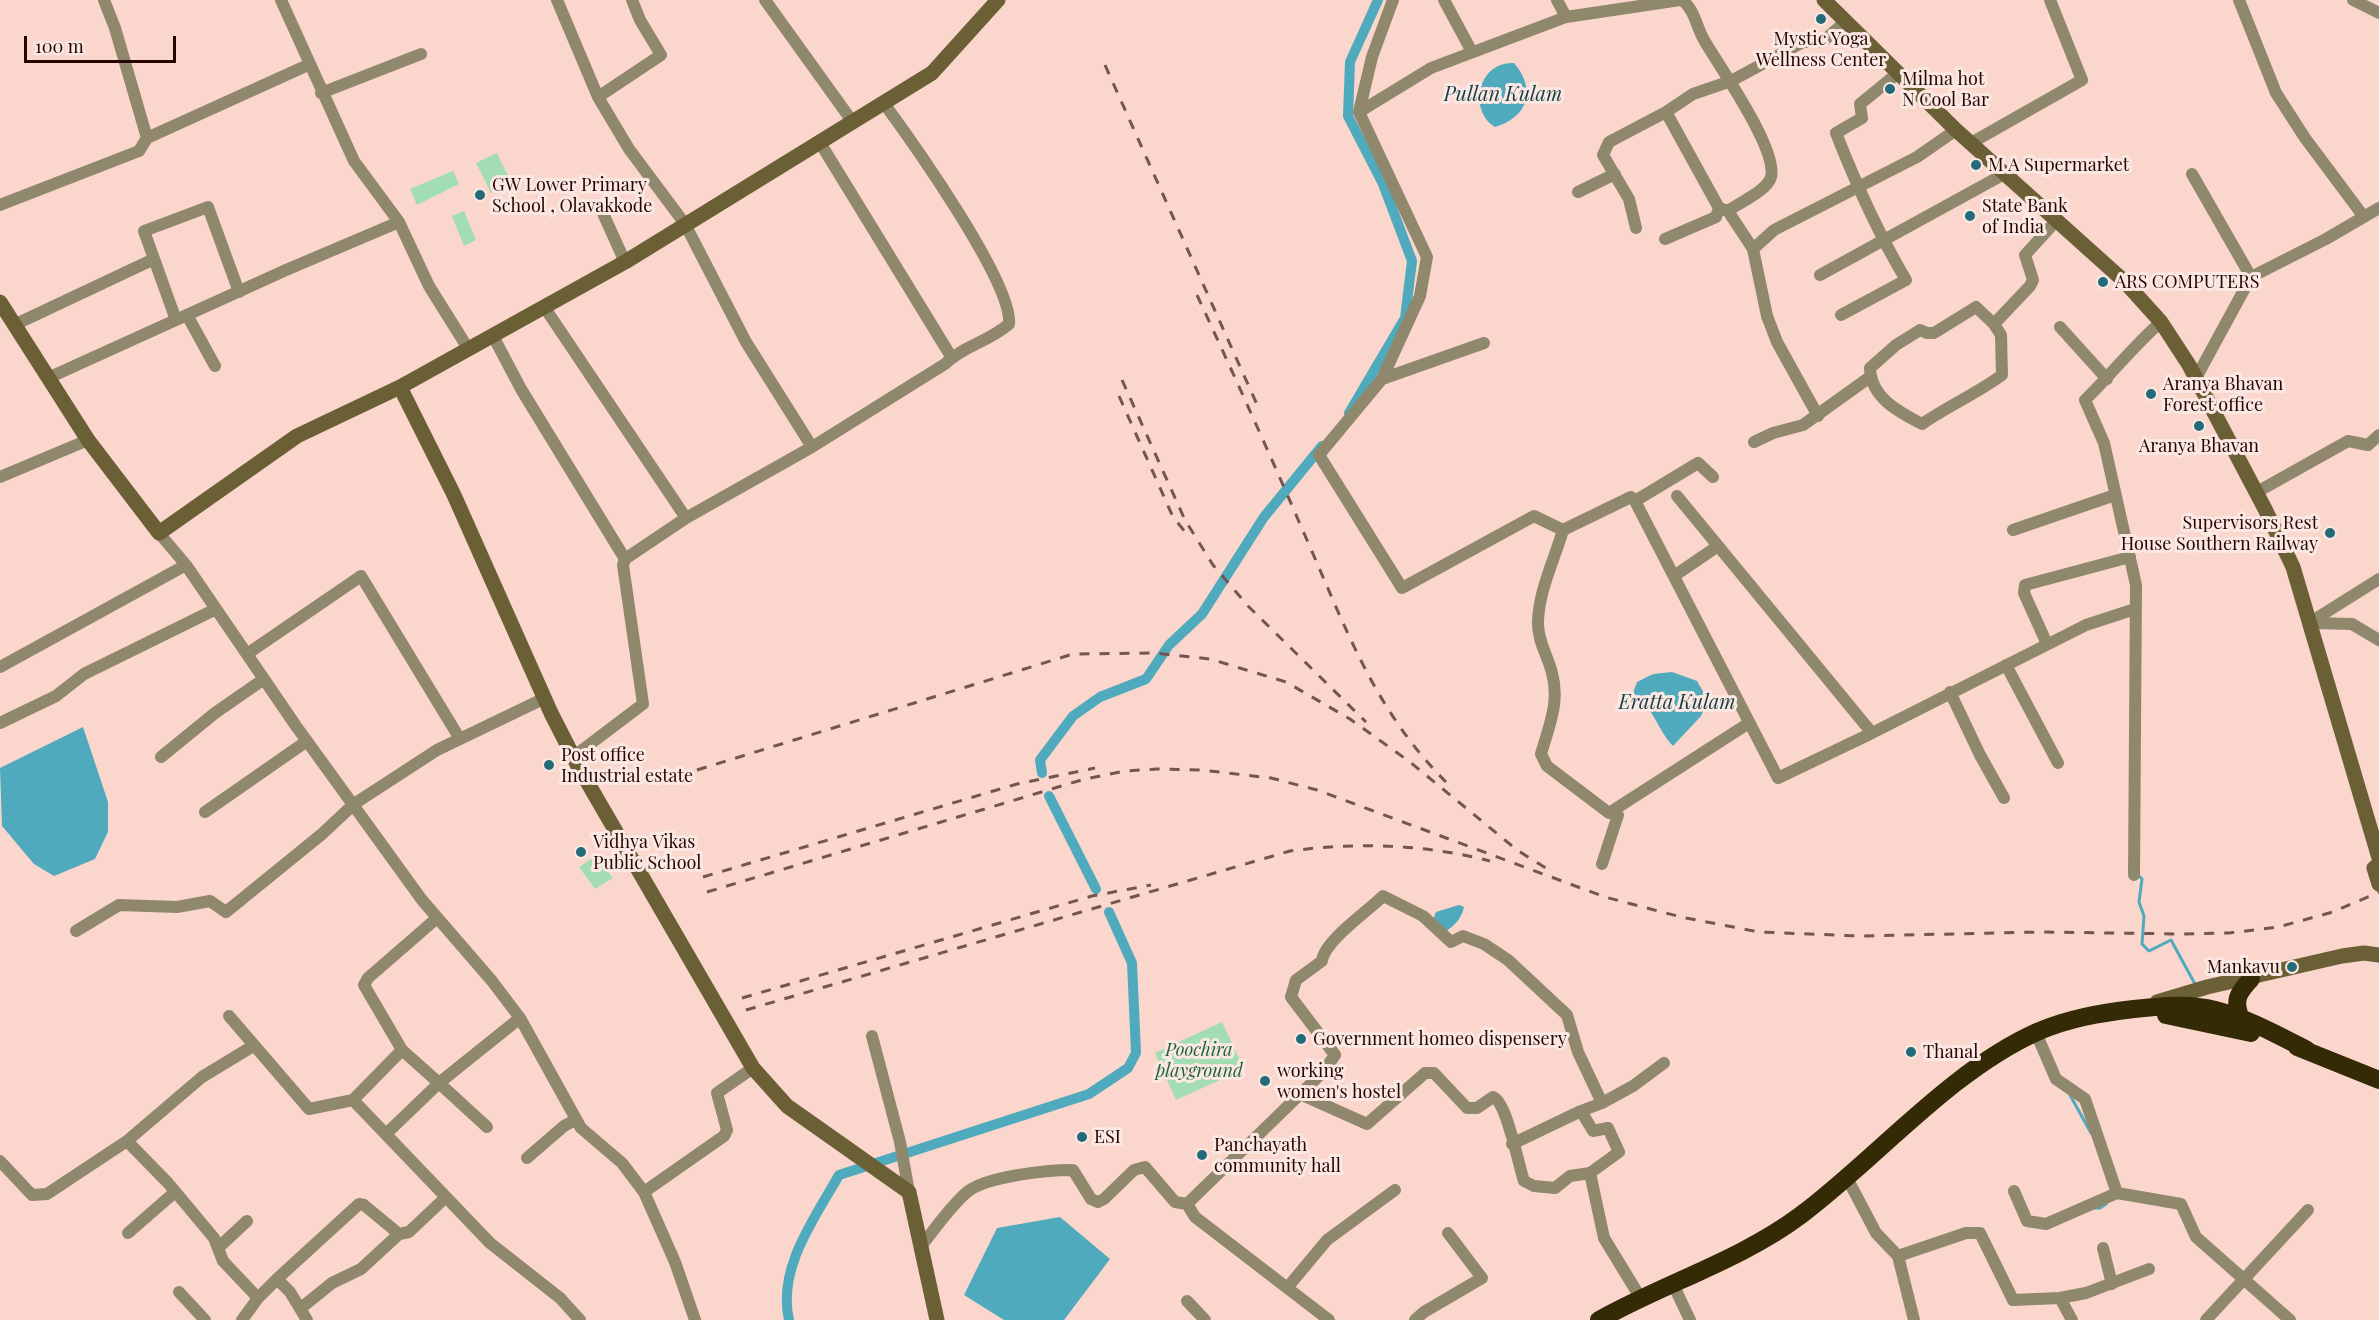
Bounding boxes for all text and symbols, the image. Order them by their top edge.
marker: Mystic Yoga Wellness Center [1814,12,1828,26]
scale bar [27,24,178,62]
place label: Mystic Yoga Wellness Center [1756,28,1886,70]
text: 100 m [35,34,84,58]
place label: Milma hot N Cool Bar [1902,68,1989,110]
marker: Milma hot N Cool Bar [1883,82,1897,96]
water label: Pullan Kulam [1444,83,1562,107]
place label: M A Supermarket [1988,154,2129,176]
marker: M A Supermarket [1969,158,1983,172]
place label: GW Lower Primary School , Olavakkode [492,174,652,216]
marker: GW Lower Primary School , Olavakkode [473,188,487,202]
place label: State Bank of India [1982,195,2068,238]
marker: State Bank of India [1963,209,1977,223]
place label: ARS COMPUTERS [2115,271,2259,293]
marker: ARS COMPUTERS [2096,275,2110,289]
place label: Aranya Bhavan Forest office [2163,373,2283,416]
marker: Aranya Bhavan Forest office [2144,387,2158,401]
marker: Aranya Bhavan [2192,419,2206,433]
place label: Aranya Bhavan [2139,435,2259,457]
place label: Supervisors Rest House Southern Railway [2121,512,2318,554]
marker: Supervisors Rest House Southern Railway [2323,526,2337,540]
water label: Eratta Kulam [1619,691,1735,715]
place label: Post office Industrial estate [561,744,693,786]
marker: Post office Industrial estate [542,758,556,772]
place label: Vidhya Vikas Public School [593,831,701,874]
marker: Vidhya Vikas Public School [574,845,588,859]
place label: Mankavu [2207,956,2280,978]
marker: Mankavu [2285,960,2299,974]
place label: Government homeo dispensery [1313,1028,1567,1050]
marker: Government homeo dispensery [1294,1032,1308,1046]
park label: Poochira playground [1155,1039,1243,1082]
place label: Thanal [1923,1041,1978,1063]
marker: Thanal [1904,1045,1918,1059]
place label: working women's hostel [1277,1060,1401,1102]
marker: working women's hostel [1258,1074,1272,1088]
place label: ESI [1094,1126,1121,1148]
marker: ESI [1075,1130,1089,1144]
place label: Panchayath community hall [1214,1134,1341,1176]
marker: Panchayath community hall [1195,1148,1209,1162]

